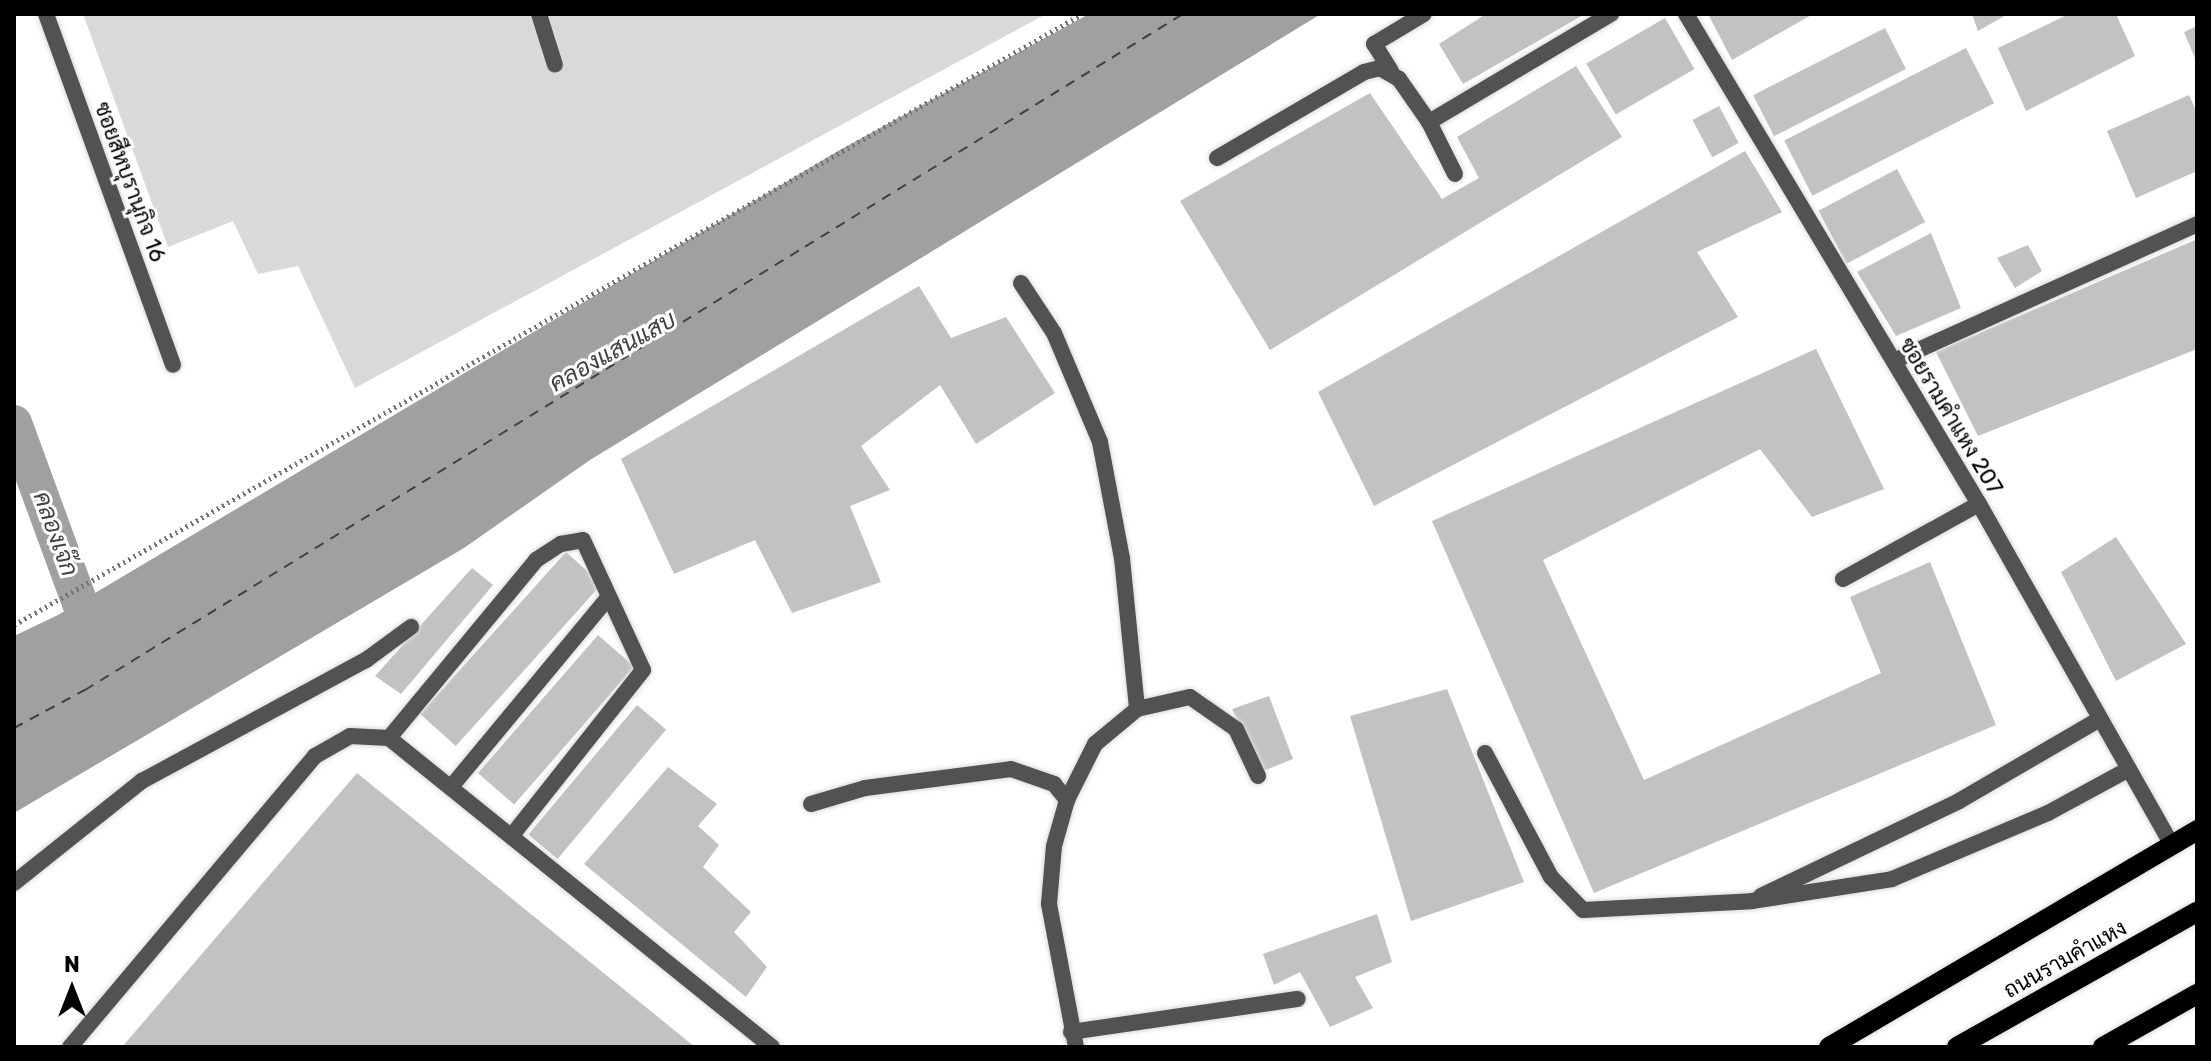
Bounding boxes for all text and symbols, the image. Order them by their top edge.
street label: ซอยสีหบุรานุกิจ 16 [89,98,171,266]
water label: คลองแสนแสบ [545,306,681,398]
street label: ซอยรามคำแหง 207 [1894,333,2008,499]
water label: คลองเจ๊ก [26,488,84,580]
street label: ถนนรามคำแหง [1999,914,2131,1004]
north arrow [32,949,112,1029]
text: N [64,951,80,978]

